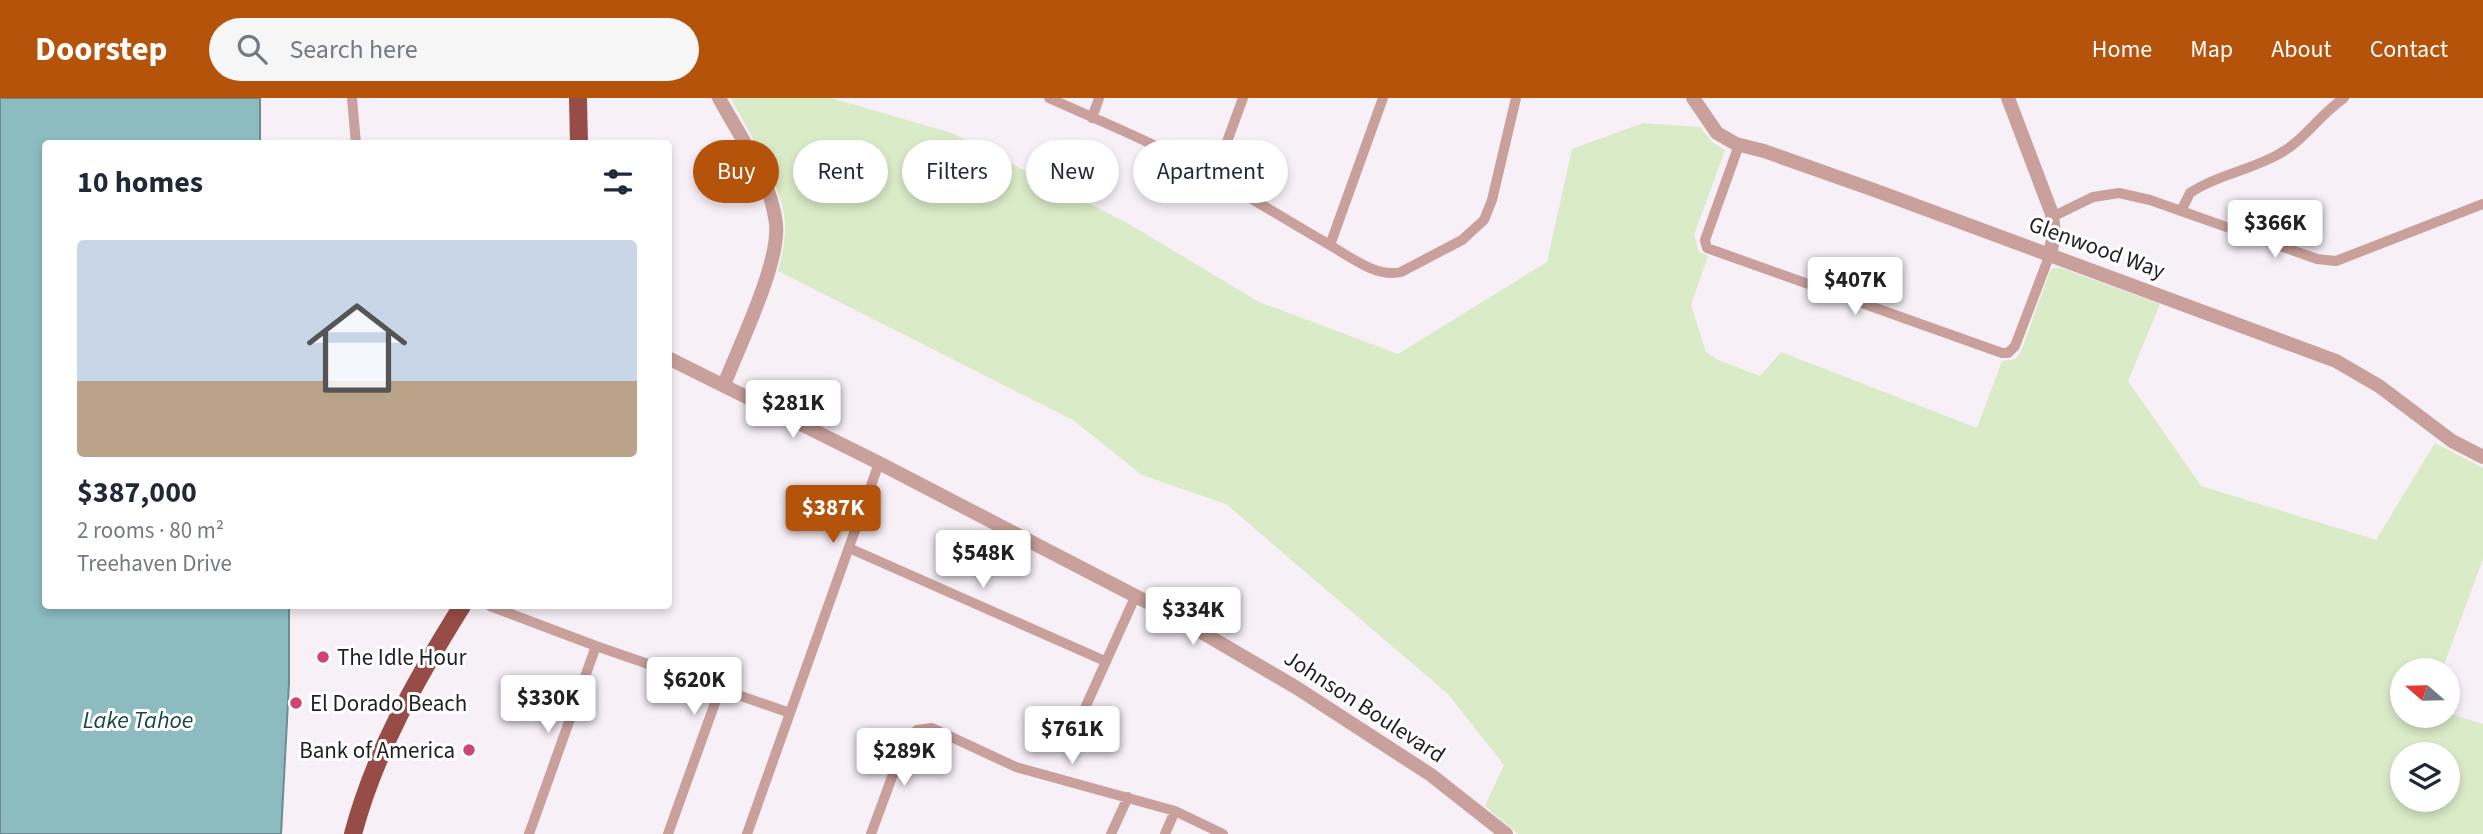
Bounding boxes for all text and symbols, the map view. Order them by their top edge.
search box [209,18,699,81]
text: Doorstep [35,26,167,73]
icon: search [233,30,271,68]
text: Search here [289,31,418,68]
text: Home [2092,32,2152,67]
text: Map [2190,32,2233,67]
text: About [2271,32,2332,67]
text: Contact [2370,32,2448,67]
chip: Buy [693,140,779,203]
chip: Rent [793,140,888,203]
chip: Filters [902,140,1012,203]
chip: New [1026,140,1119,203]
chip: Apartment [1133,140,1288,203]
text: 10 homes [77,161,203,204]
icon: filters [599,163,637,201]
pin: $366K [2226,200,2324,260]
text: $366K [2244,206,2306,239]
street label: Glenwood Way [2024,208,2170,287]
pin: $407K [1806,258,1904,317]
text: $407K [1824,263,1886,296]
icon: home [294,285,420,411]
pin: $281K [744,380,842,440]
text: $281K [762,386,824,419]
text: $387,000 [77,471,197,514]
pin: $387K [784,486,882,545]
text: $387K [802,491,864,524]
text: 2 rooms · 80 m² [77,514,224,547]
pin: $548K [934,531,1032,590]
text: $548K [952,536,1014,569]
text: Treehaven Drive [77,547,232,580]
pin: $334K [1144,588,1242,647]
text: $334K [1162,593,1224,626]
place label: The Idle Hour [337,641,468,674]
street label: Johnson Boulevard [1278,642,1452,771]
marker: The Idle Hour [315,649,331,665]
pin: $620K [645,658,743,717]
north arrow [2390,658,2460,728]
map controls [2390,658,2460,812]
text: $620K [663,663,725,696]
pin: $330K [499,676,597,735]
text: $330K [517,681,579,714]
place label: El Dorado Beach [310,687,467,720]
marker: El Dorado Beach [288,695,304,711]
water label: Lake Tahoe [83,703,193,738]
pin: $761K [1023,706,1121,766]
text: $761K [1041,712,1103,745]
pin: $289K [855,728,953,788]
place label: Bank of America [299,734,455,767]
text: $289K [873,734,935,767]
marker: Bank of America [461,742,477,758]
button: layers [2390,742,2460,812]

